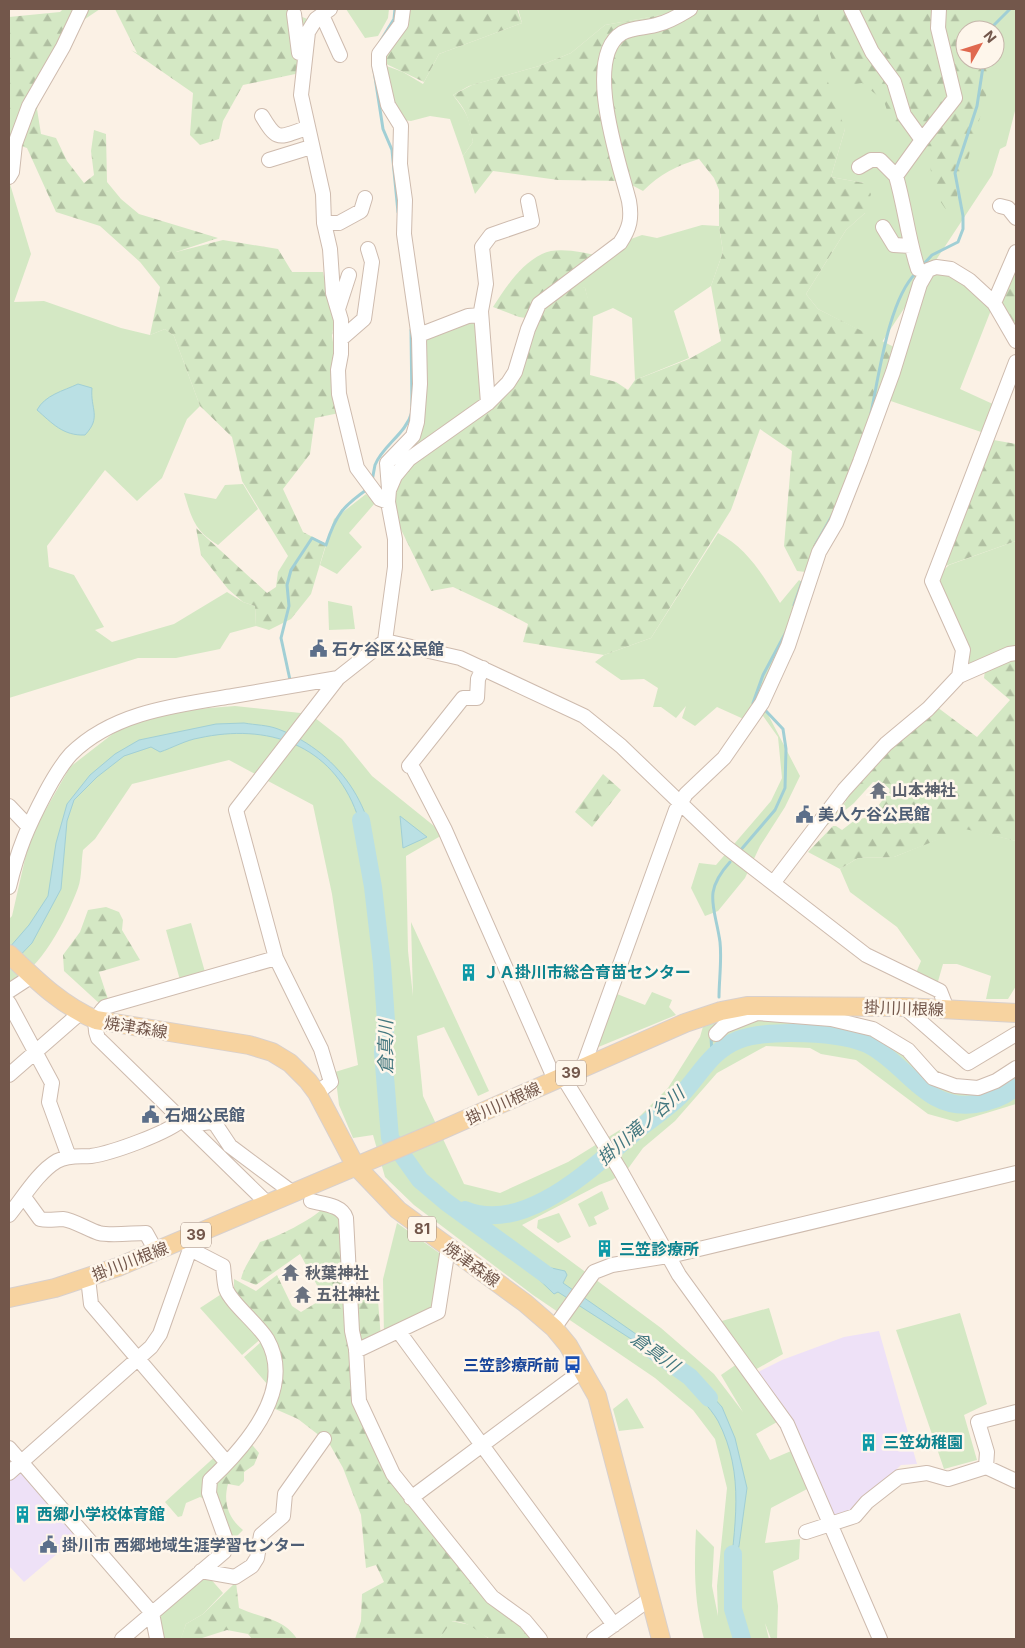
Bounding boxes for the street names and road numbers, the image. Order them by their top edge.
street label: 掛川川根線 [864,997,944,1019]
street label: 焼津森線 [103,1012,169,1042]
road number: 39 [556,1060,586,1086]
street label: 掛川川根線 [462,1078,544,1128]
road number: 81 [408,1216,436,1242]
road number: 39 [181,1222,211,1248]
street label: 掛川川根線 [89,1237,171,1285]
street label: 焼津森線 [440,1237,504,1291]

